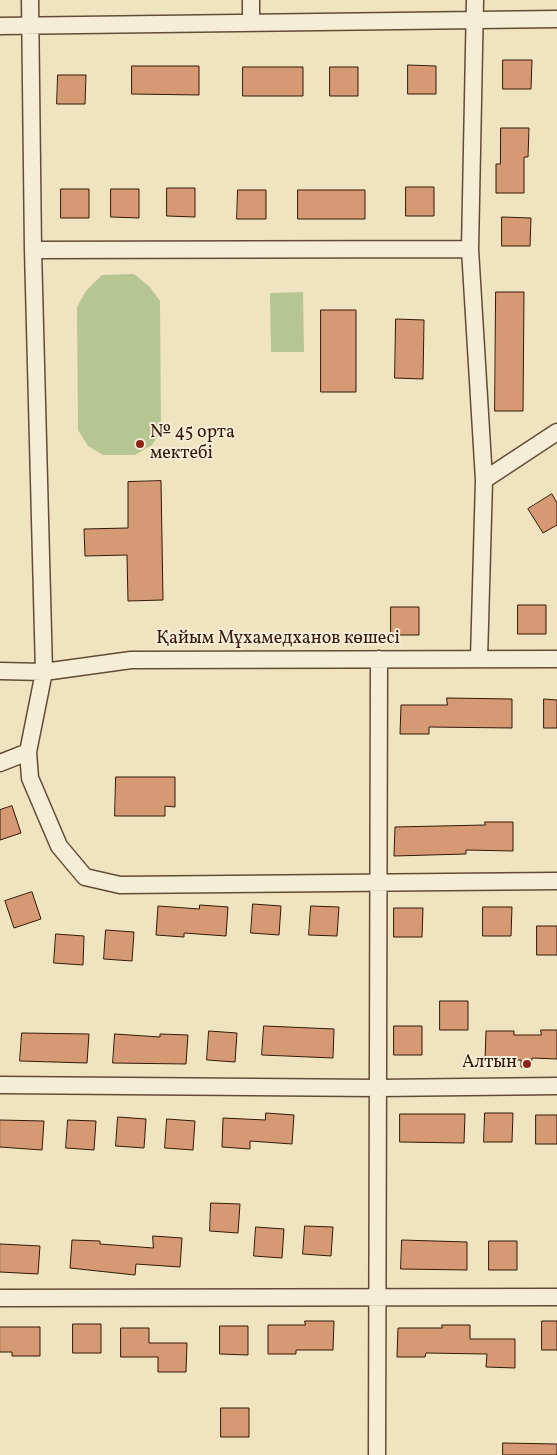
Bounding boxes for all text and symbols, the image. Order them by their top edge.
place label: № 45 орта мектебі [150,423,235,466]
marker: № 45 орта мектебі [134,438,146,450]
street label: Қайым Мұхамедханов көшесі [156,629,400,651]
place label: Алтын [462,1053,517,1075]
marker: Алтын [521,1058,533,1070]

